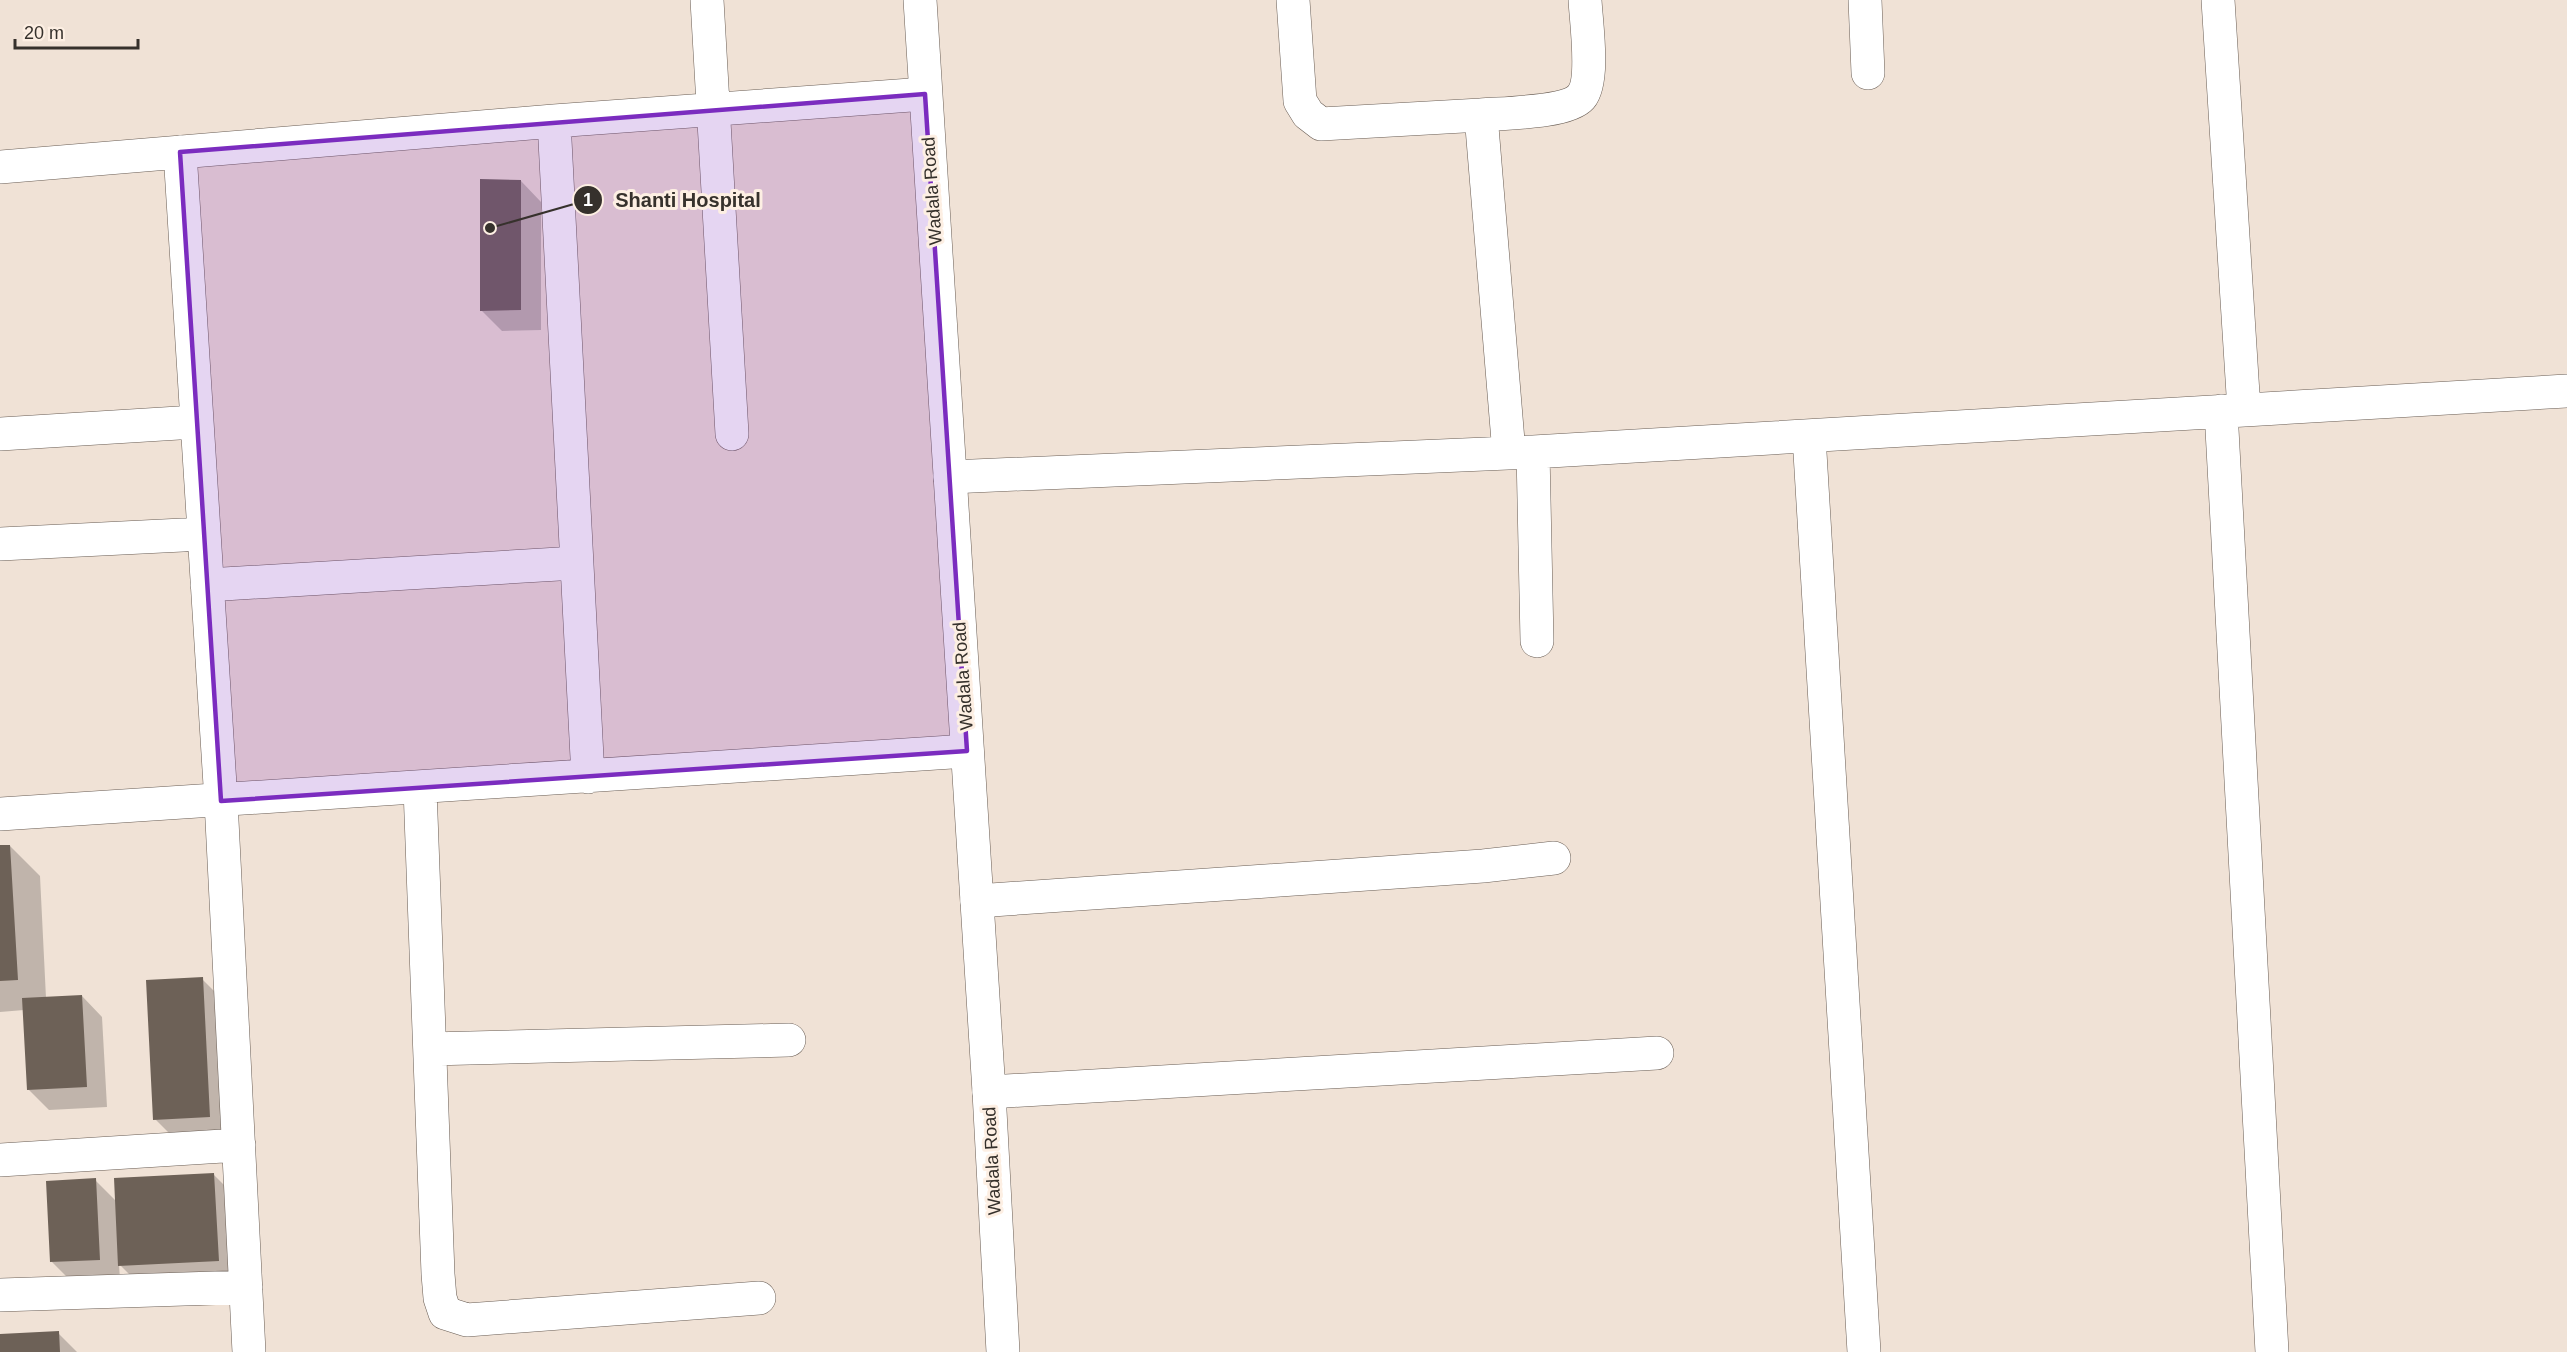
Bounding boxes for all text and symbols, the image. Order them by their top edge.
scale bar [15,12,138,50]
text: 20 m [24,23,64,43]
street label: Wadala Road [918,136,946,246]
callout: Shanti Hospital [573,181,773,219]
text: Shanti Hospital [615,189,761,211]
text: 1 [583,190,593,210]
street label: Wadala Road [949,621,977,731]
street label: Wadala Road [979,1106,1005,1216]

